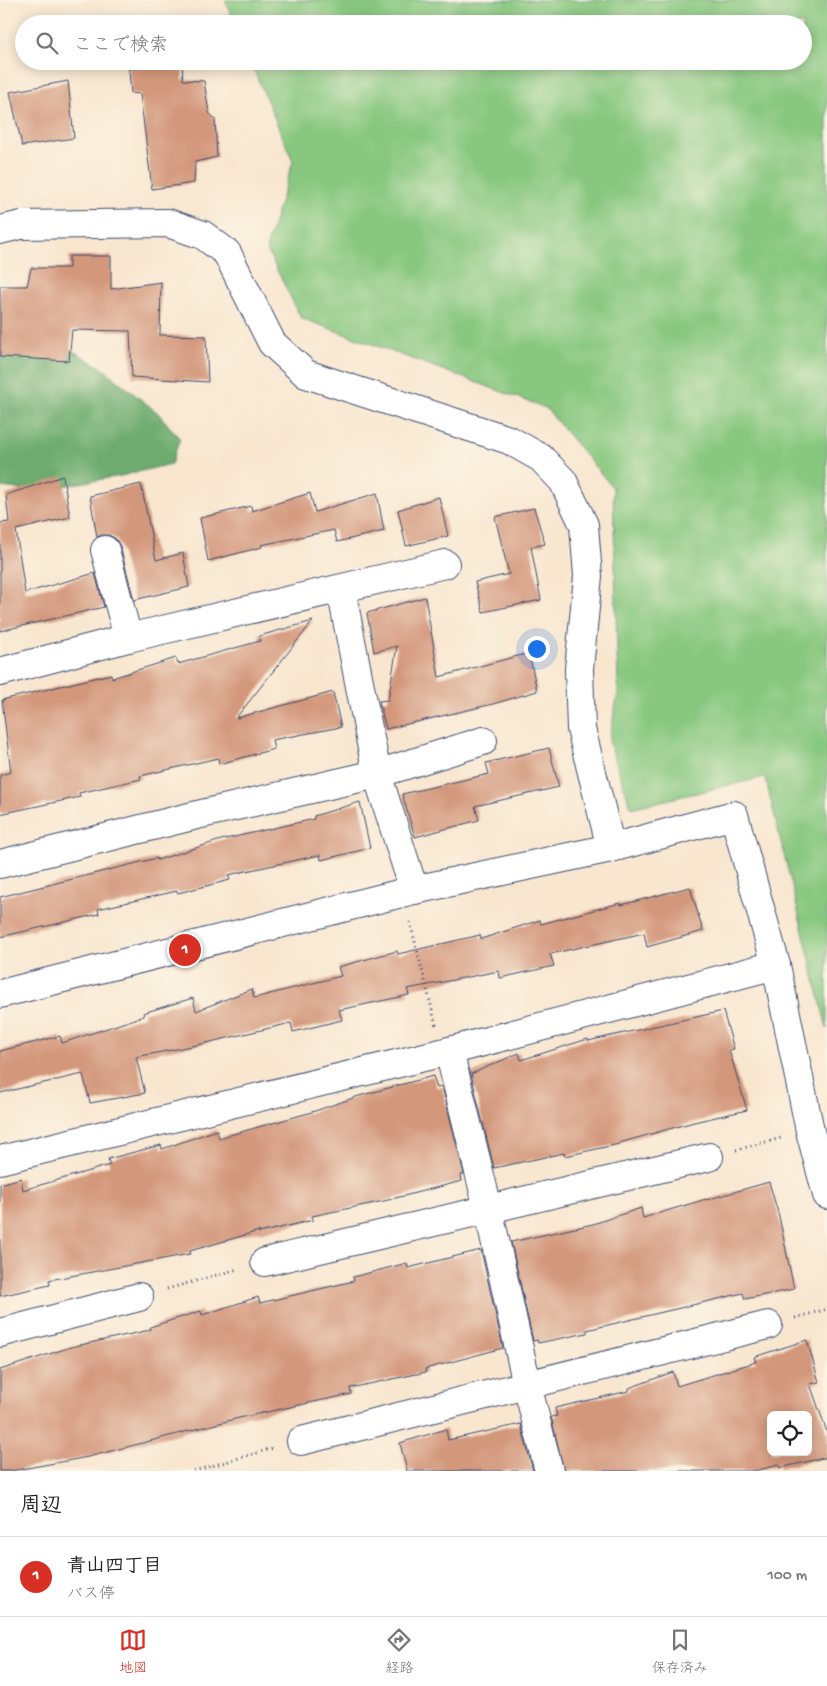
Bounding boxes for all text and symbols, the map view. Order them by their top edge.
search box [15,15,812,70]
icon: search [33,29,61,57]
text: ここで検索 [73,35,168,58]
your location [524,636,550,662]
pin: 1 [169,931,201,969]
map controls [767,1411,812,1456]
button: locate [767,1411,812,1456]
text: 周辺 [20,1495,62,1520]
text: 青山四丁目 [67,1556,162,1579]
text: 1 [33,1567,39,1586]
text: 100 m [767,1567,807,1586]
text: バス停 [67,1586,115,1605]
tab: 地図 [119,1626,147,1678]
tab: 経路 [385,1626,413,1678]
tab: 保存済み [652,1626,708,1678]

